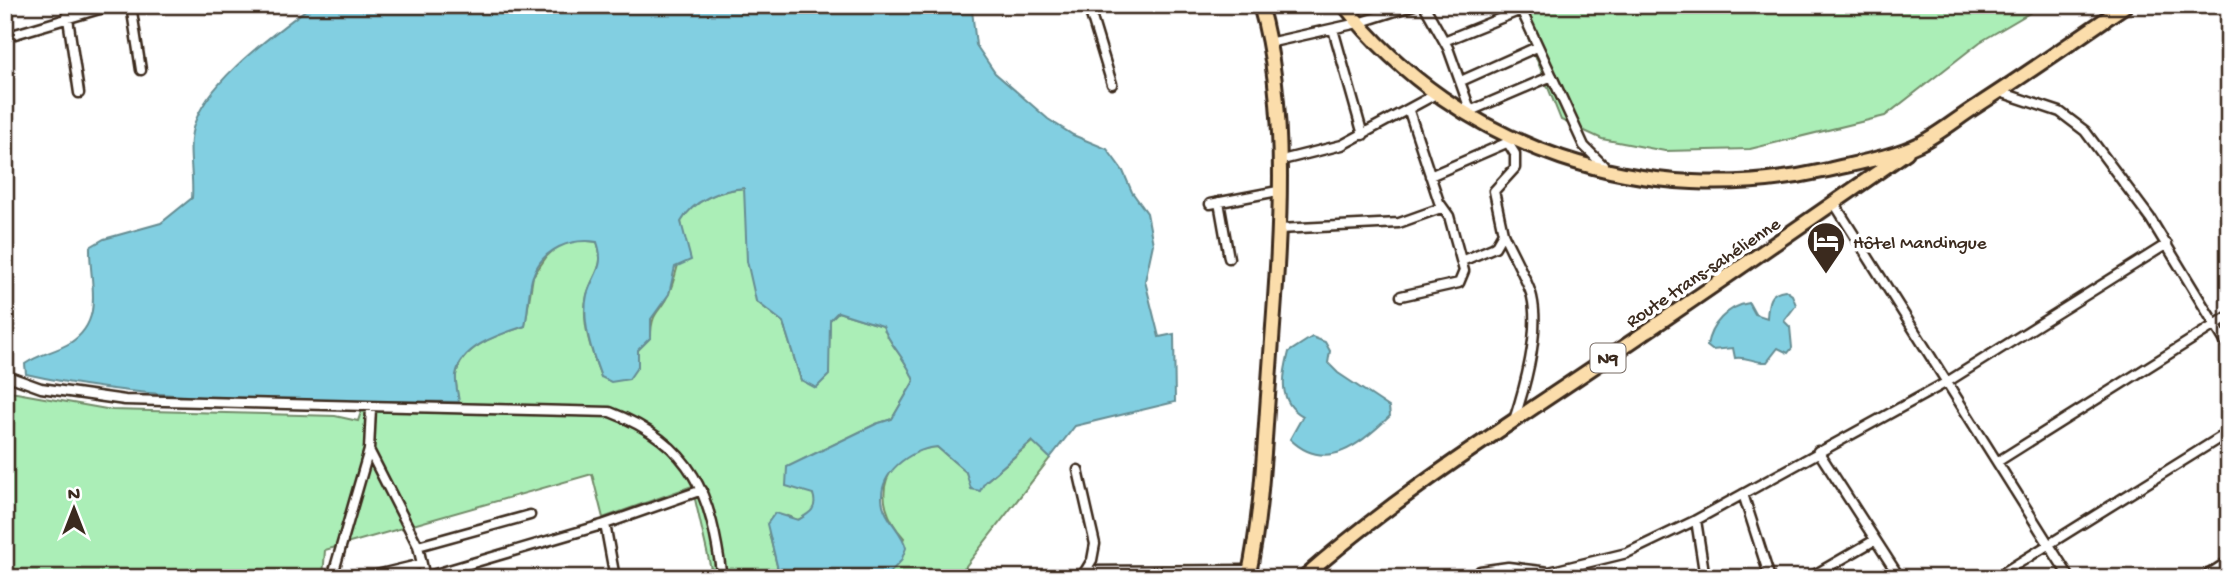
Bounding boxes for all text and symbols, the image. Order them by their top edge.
street label: Route trans-sahélienne [1622,214,1786,334]
hotel icon: Hôtel Mandingue [1805,220,1847,275]
place label: Hôtel Mandingue [1853,233,1987,256]
road number: N9 [1590,344,1626,372]
north arrow [38,475,108,544]
text: N [68,484,80,507]

